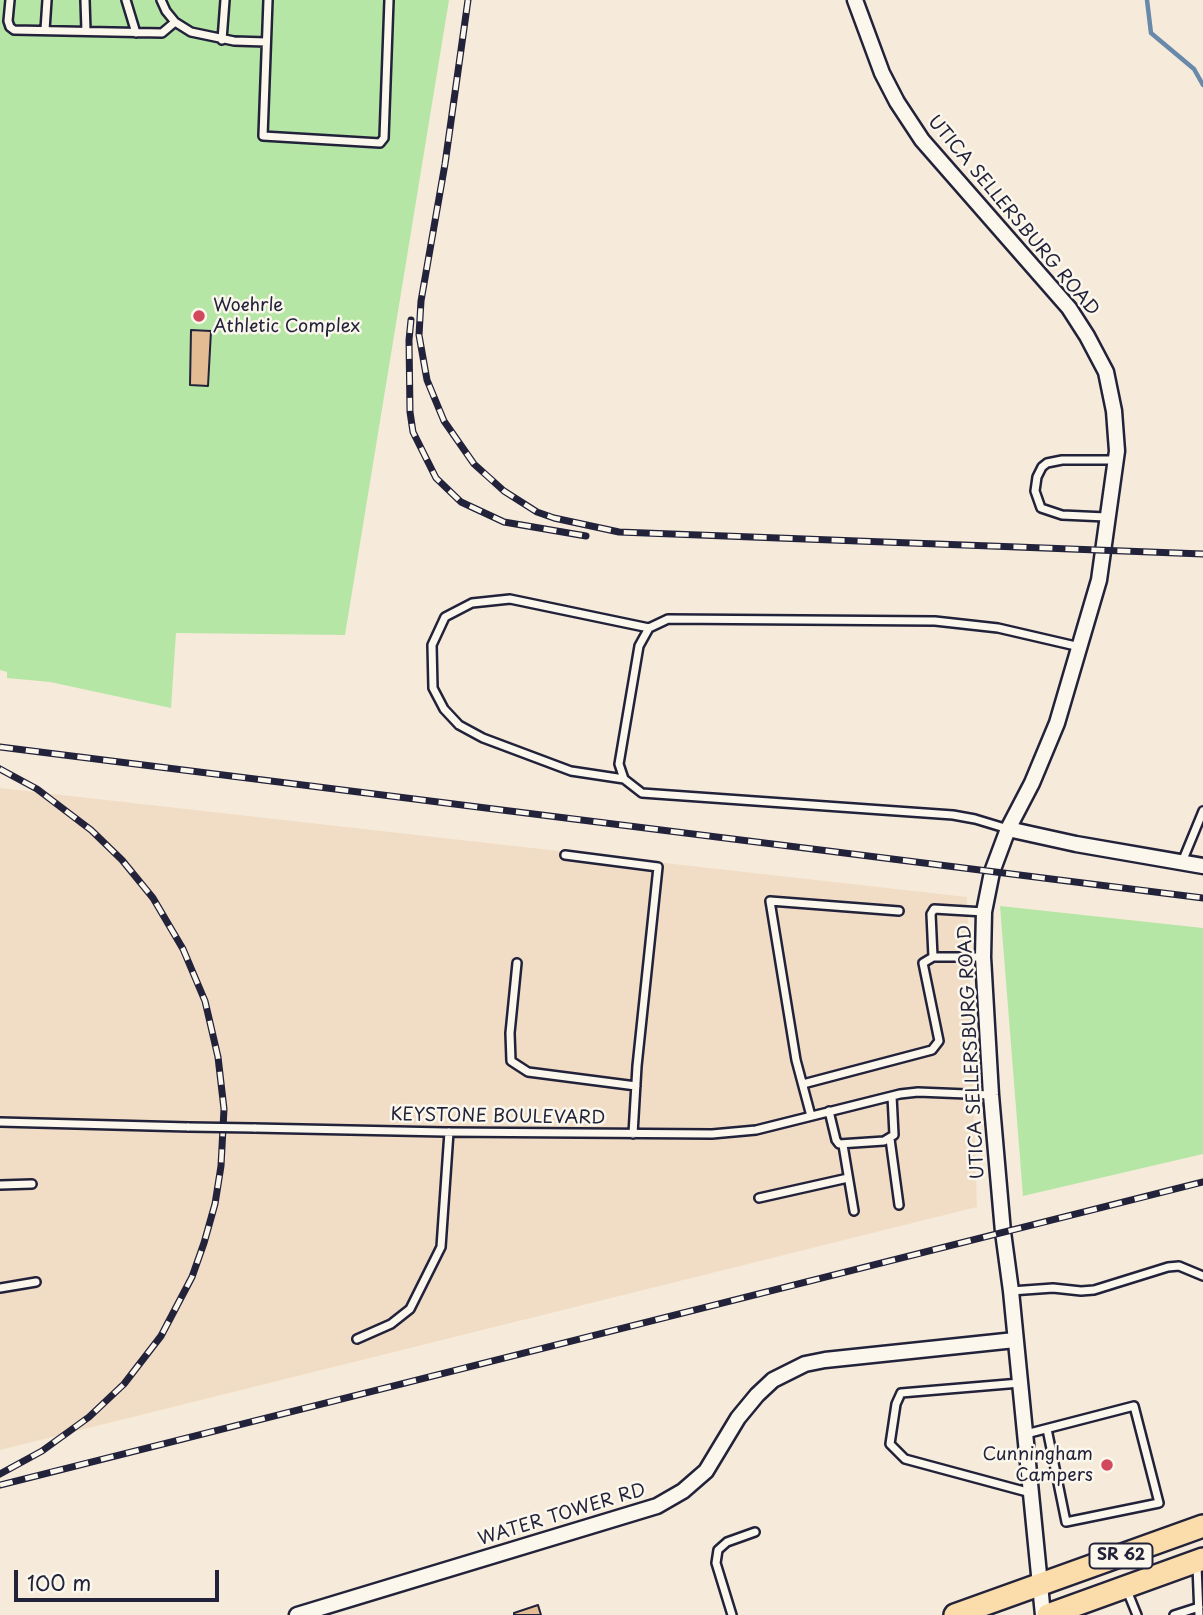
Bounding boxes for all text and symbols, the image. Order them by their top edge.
street label: UTICA SELLERSBURG ROAD [923,111,1103,321]
place label: Woehrle Athletic Complex [213,295,360,338]
marker: Woehrle Athletic Complex [191,308,207,324]
street label: UTICA SELLERSBURG ROAD [955,924,989,1180]
street label: KEYSTONE BOULEVARD [390,1104,606,1130]
place label: Cunningham Campers [983,1444,1093,1486]
marker: Cunningham Campers [1099,1457,1115,1473]
street label: WATER TOWER RD [476,1479,648,1551]
road number: SR 62 [1090,1544,1152,1568]
scale bar [18,1556,222,1600]
text: 100 m [27,1566,91,1598]

